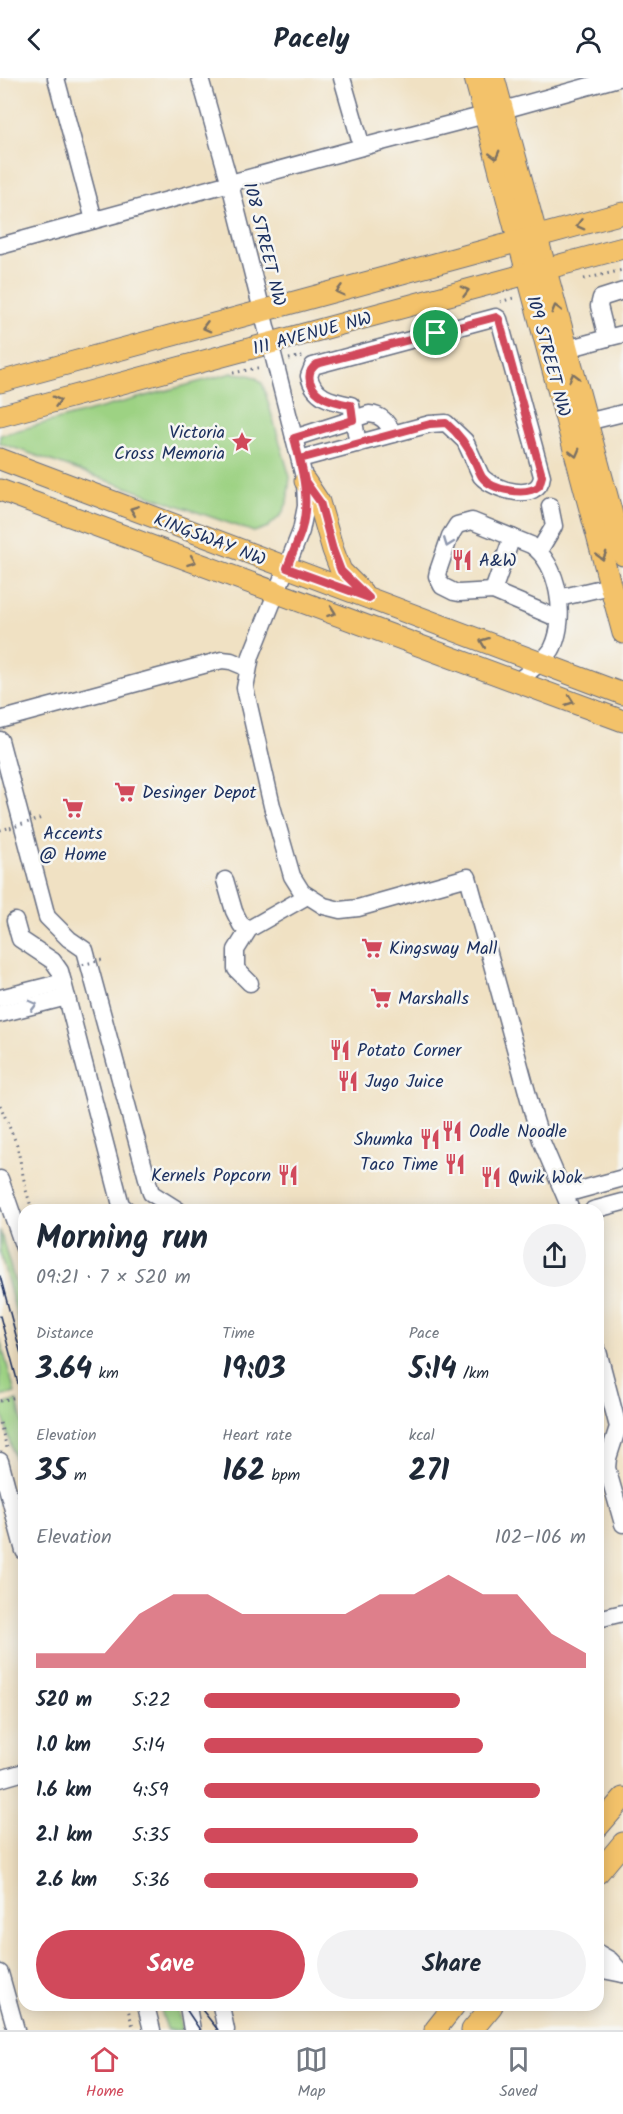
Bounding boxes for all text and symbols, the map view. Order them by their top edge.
text: Pacely [273,18,350,61]
icon: back [18,23,51,56]
icon: person [572,23,605,56]
one-way arrow [488,149,500,160]
street label: 108 STREET NW [234,179,293,309]
one-way arrow [575,218,585,230]
one-way arrow [335,283,345,296]
one-way arrow [459,286,470,298]
street label: 109 STREET NW [517,292,578,420]
street label: 111 AVENUE NW [250,305,375,364]
one-way arrow [551,305,563,315]
pin [410,307,461,358]
icon: arrive [419,316,452,349]
one-way arrow [201,319,211,332]
one-way arrow [569,372,582,382]
one-way arrow [51,396,61,409]
place label: Victoria Cross Memoria [114,419,225,469]
place icon: Victoria Cross Memoria [230,430,254,454]
one-way arrow [567,448,580,458]
one-way arrow [129,505,140,517]
street label: KINGSWAY NW [149,506,270,575]
one-way arrow [443,537,455,548]
place label: A&W [479,547,517,576]
restaurant icon: A&W [450,548,474,572]
one-way arrow [595,551,608,561]
one-way arrow [186,553,197,566]
one-way arrow [326,605,336,618]
one-way arrow [479,636,490,649]
one-way arrow [564,694,575,707]
place label: Desinger Depot [142,779,258,808]
supermarket icon: Desinger Depot [113,780,137,804]
supermarket icon: Accents @ Home [61,796,85,820]
place label: Accents @ Home [39,820,107,870]
place label: Kingsway Mall [389,935,498,964]
supermarket icon: Kingsway Mall [360,936,384,960]
place label: Marshalls [398,985,469,1014]
supermarket icon: Marshalls [369,986,393,1010]
one-way arrow [28,1000,38,1013]
place label: Potato Corner [357,1037,462,1066]
restaurant icon: Potato Corner [328,1038,352,1062]
place label: Jugo Juice [365,1068,443,1097]
restaurant icon: Jugo Juice [336,1069,360,1093]
place label: Oodle Noodle [469,1118,567,1147]
restaurant icon: Oodle Noodle [440,1119,464,1143]
place label: Shumka [354,1126,413,1155]
restaurant icon: Shumka [418,1127,442,1151]
place label: Taco Time [360,1151,438,1180]
restaurant icon: Taco Time [443,1152,467,1176]
place label: Kernels Popcorn [151,1162,271,1191]
restaurant icon: Kernels Popcorn [276,1163,300,1187]
place label: Qwik Wok [508,1164,583,1193]
restaurant icon: Qwik Wok [479,1165,503,1189]
text: Morning run [36,1213,208,1266]
button: share [523,1224,586,1287]
text: 09:21 · 7 × 520 m [36,1262,191,1294]
text: Distance [36,1321,94,1346]
text: Time [222,1321,255,1346]
text: Pace [409,1321,439,1346]
text: 3.64 [36,1346,92,1394]
text: 19:03 [222,1346,286,1394]
text: 5:14 [409,1346,457,1394]
text: km [92,1361,119,1386]
text: /km [457,1361,489,1386]
text: Elevation [36,1423,97,1448]
text: Heart rate [222,1423,292,1448]
text: kcal [409,1423,435,1448]
text: 35 [36,1448,68,1496]
text: 162 [222,1448,265,1496]
text: 271 [409,1448,449,1496]
text: m [68,1463,87,1488]
text: bpm [265,1463,300,1488]
text: Elevation [36,1522,112,1554]
text: 102–106 m [495,1522,586,1554]
text: 520 m [36,1685,92,1717]
text: 5:22 [132,1685,171,1717]
text: 1.0 km [36,1730,91,1762]
text: 5:14 [132,1730,165,1762]
text: 1.6 km [36,1775,92,1807]
text: 4:59 [132,1775,168,1807]
text: 2.1 km [36,1820,92,1852]
text: 5:35 [132,1820,170,1852]
text: 2.6 km [36,1865,97,1897]
text: 5:36 [132,1865,170,1897]
button: Save [36,1930,305,1999]
button: Share [317,1930,586,1999]
tab: Home [86,2043,124,2104]
tab: Map [295,2043,328,2104]
tab: Saved [499,2043,537,2104]

